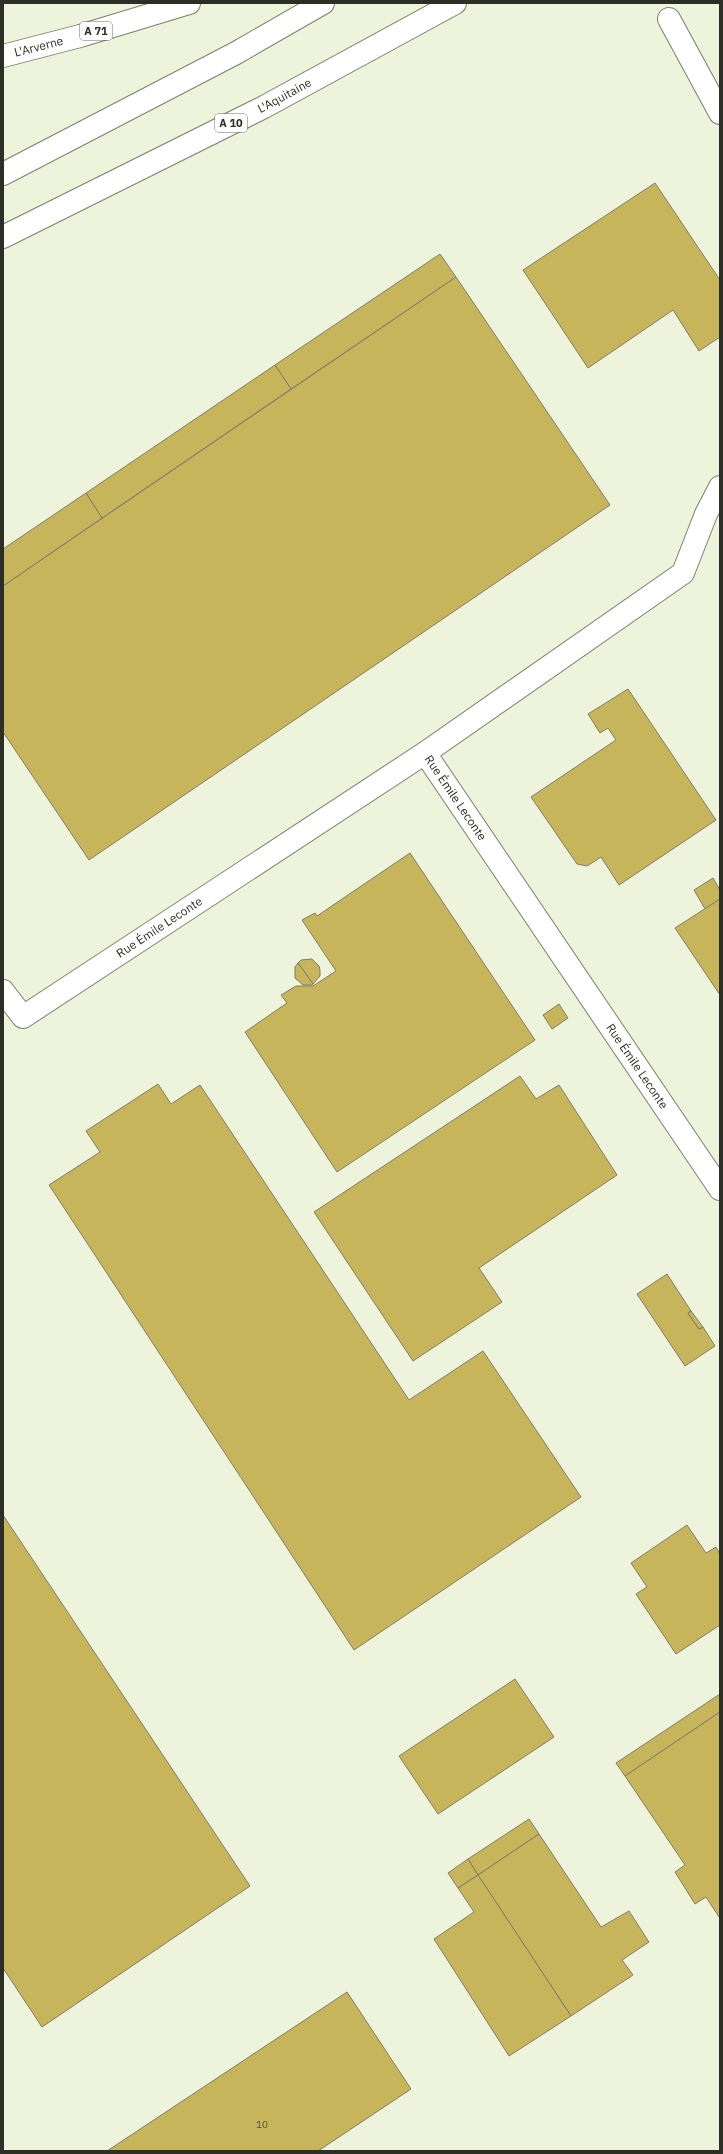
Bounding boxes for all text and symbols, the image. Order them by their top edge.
road number: A 71 [80,22,112,40]
street label: L'Arverne [13,33,65,60]
street label: L'Aquitaine [255,74,314,116]
road number: A 10 [215,114,247,132]
street label: Rue Émile Leconte [422,752,490,844]
street label: Rue Émile Leconte [113,893,205,961]
street label: Rue Émile Leconte [603,1020,672,1112]
house number: 10 [256,2118,268,2131]

